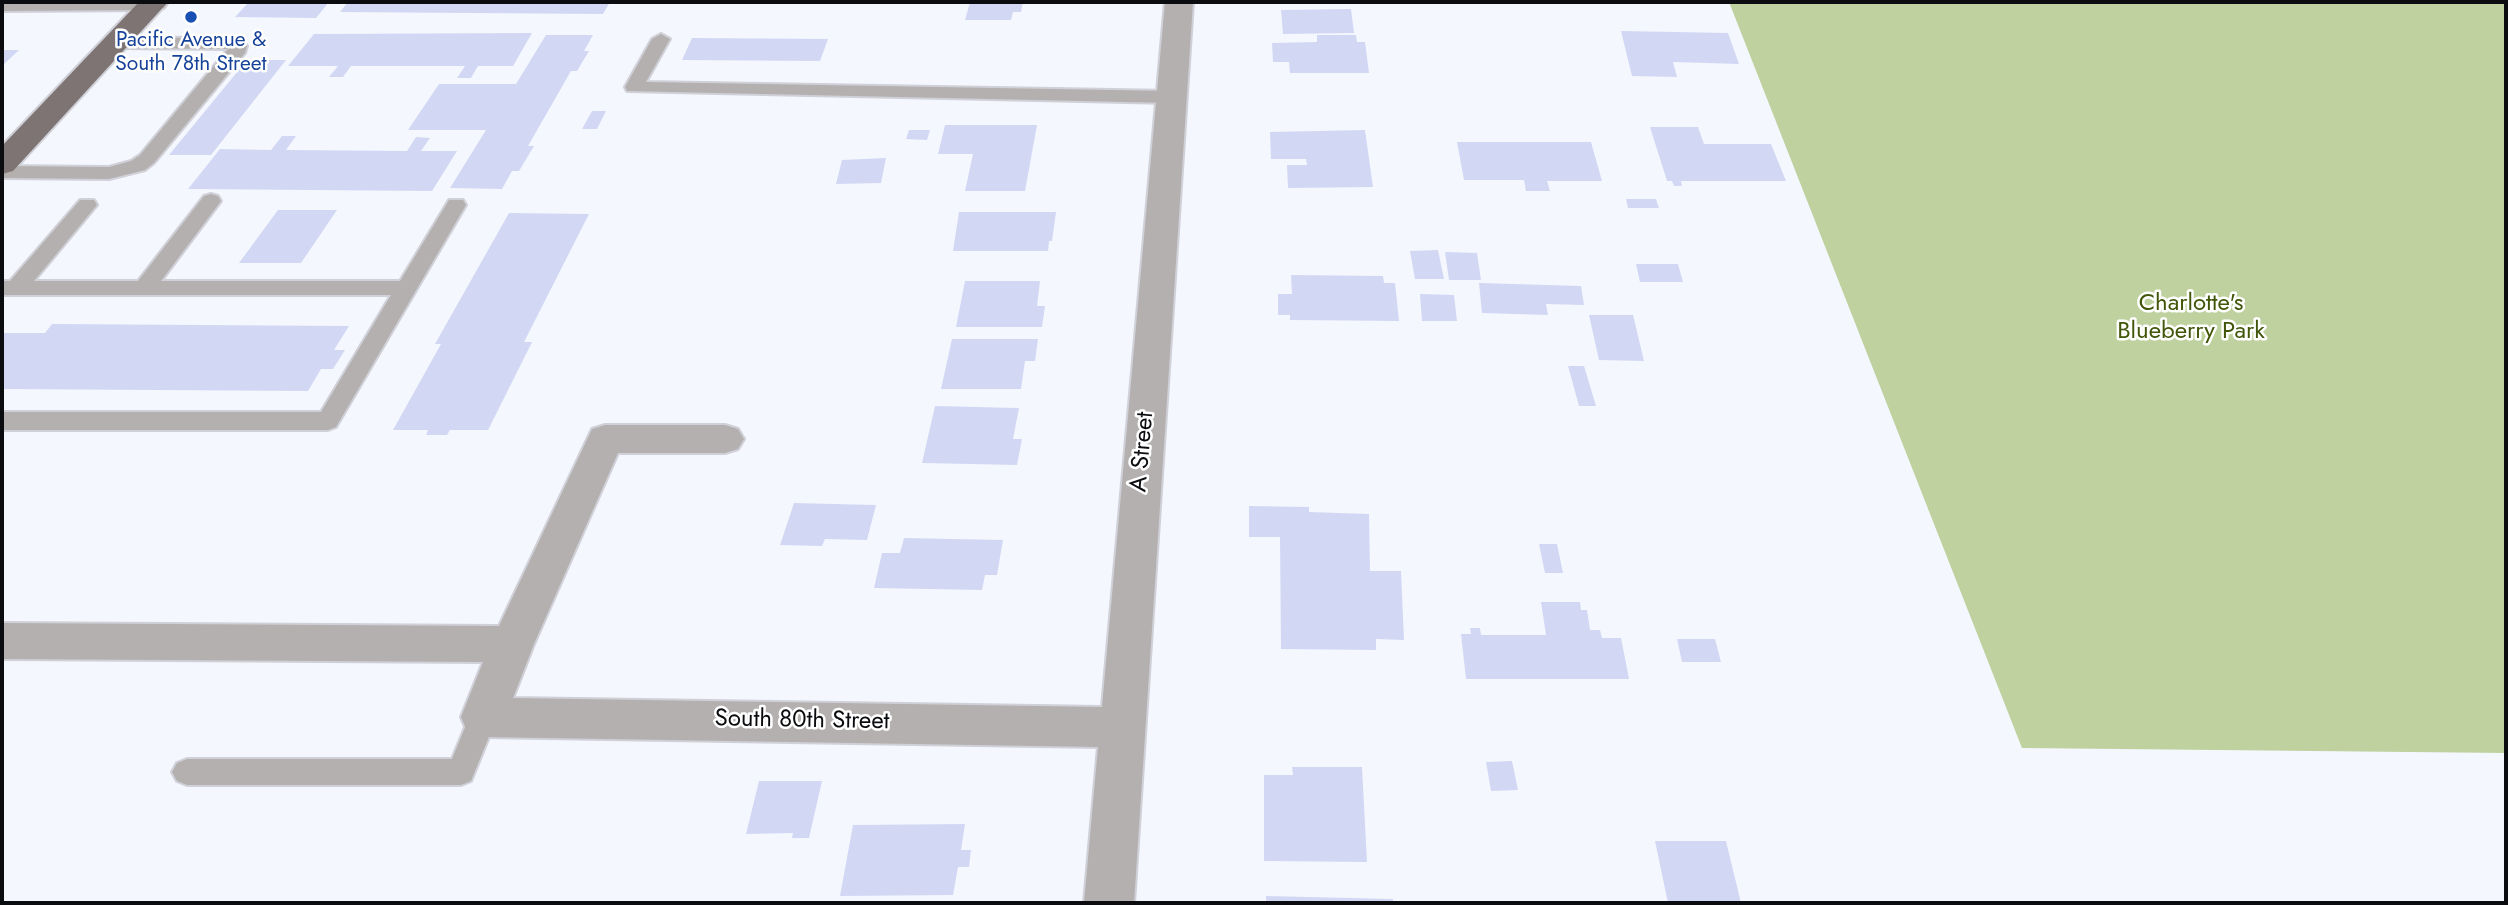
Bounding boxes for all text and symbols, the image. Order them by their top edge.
marker: Pacific Avenue & South 78th Street [183,9,199,25]
place label: Pacific Avenue & South 78th Street [115,28,267,78]
park label: Charlotte's Blueberry Park [2117,290,2265,346]
street label: A Street [1125,411,1161,493]
street label: South 80th Street [714,705,890,737]

